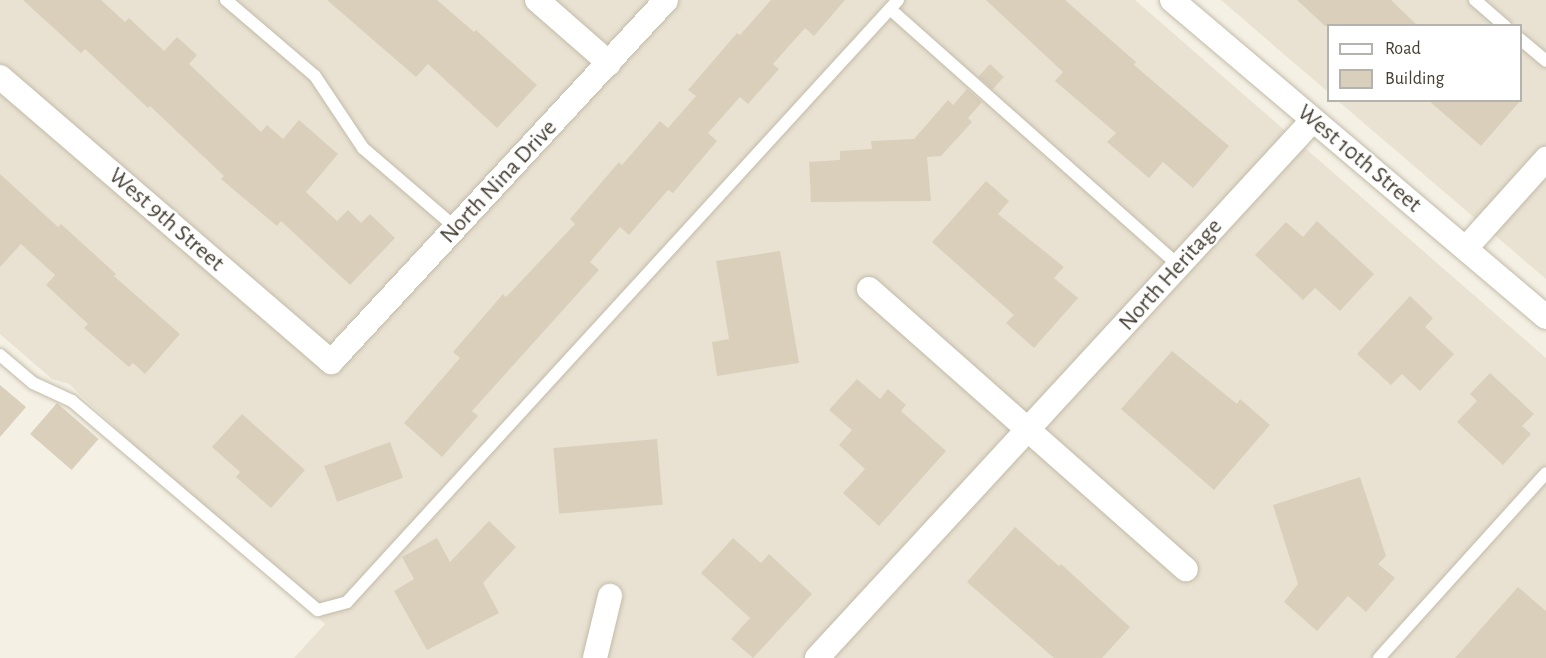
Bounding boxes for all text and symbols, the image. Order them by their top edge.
legend [1327,24,1522,102]
text: Road [1385,40,1421,58]
text: Building [1385,70,1444,88]
street label: West 10th Street [1291,99,1427,219]
street label: North Nina Drive [434,114,564,250]
street label: West 9th Street [102,162,230,278]
street label: North Heritage [1113,213,1229,337]

